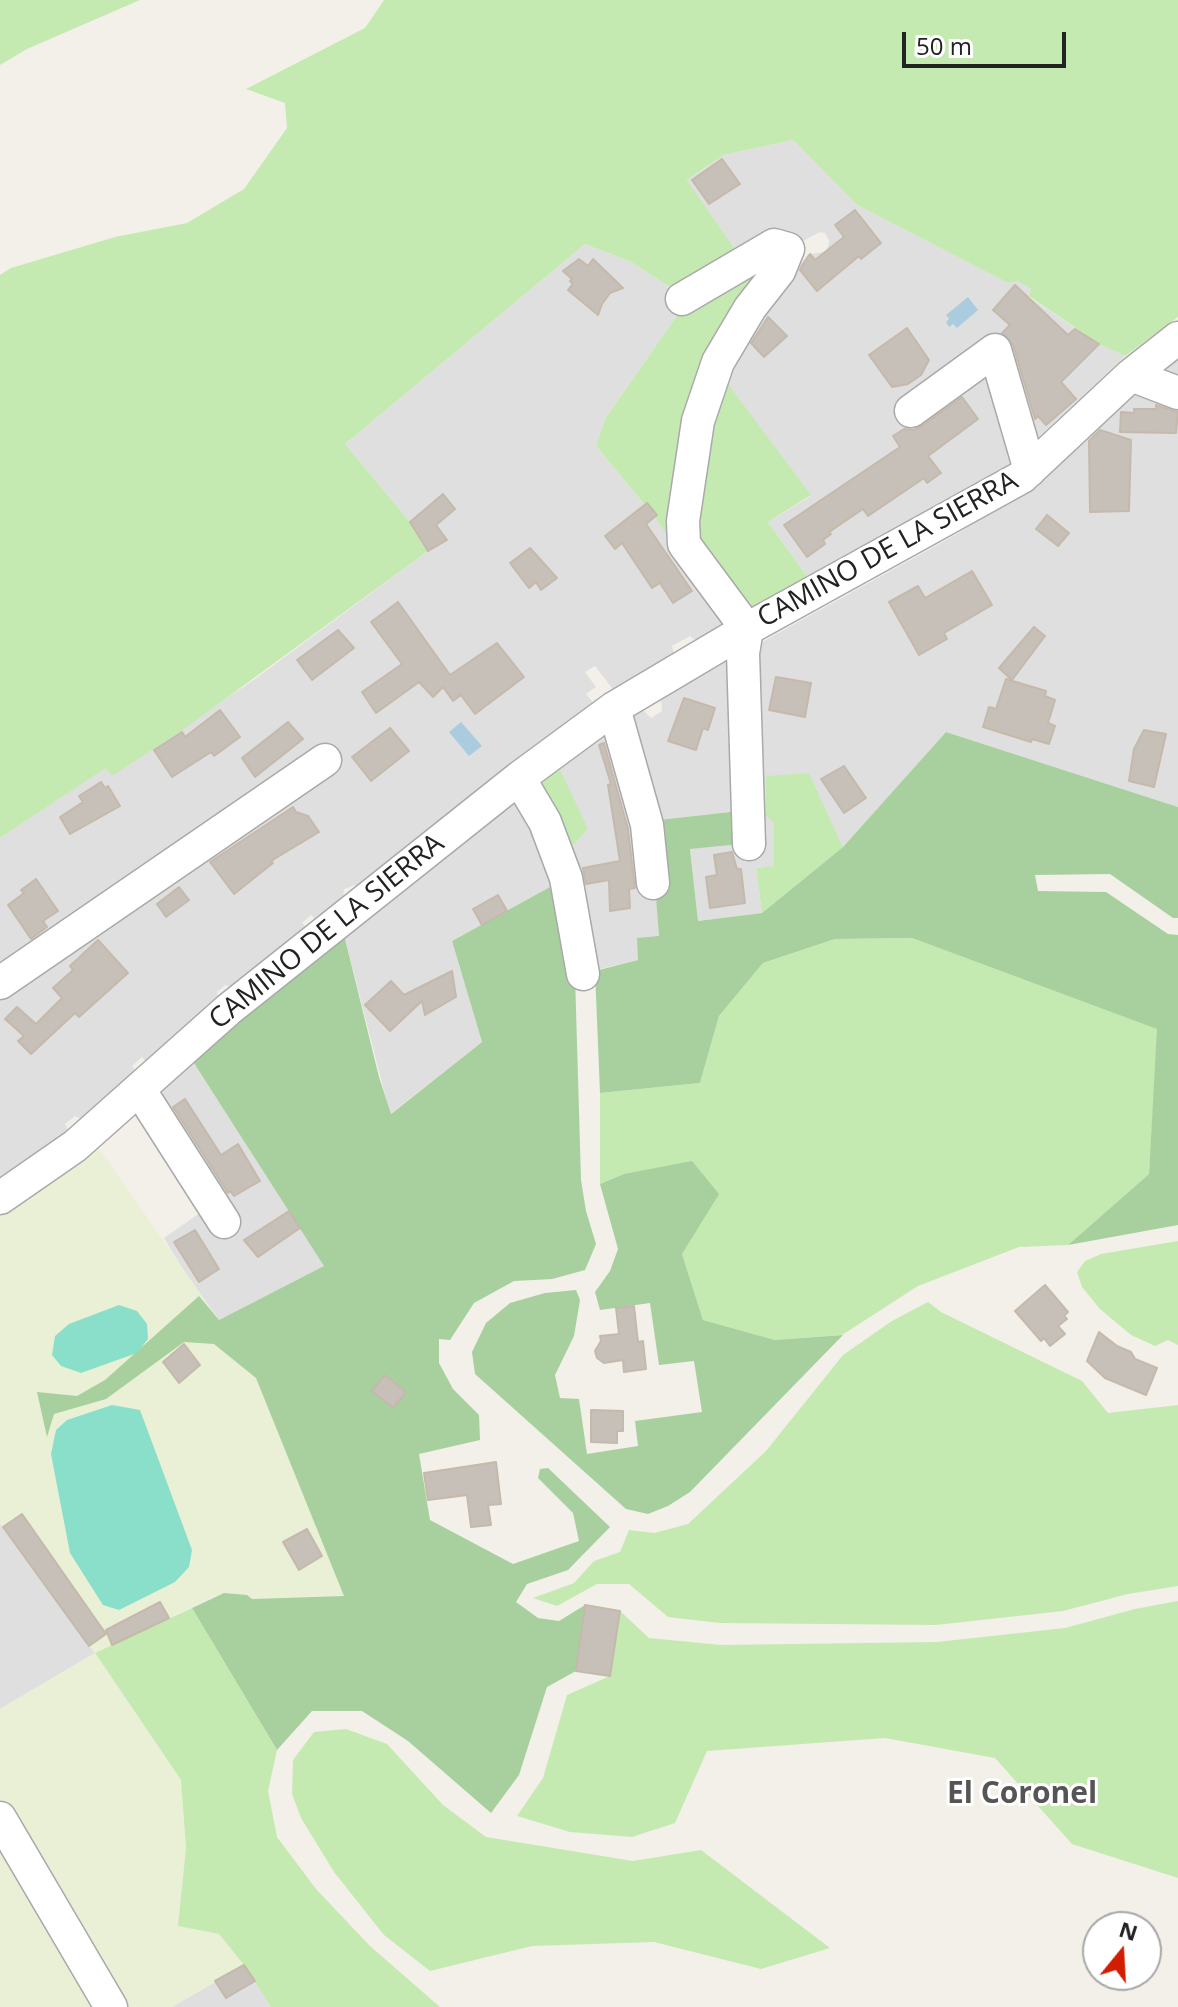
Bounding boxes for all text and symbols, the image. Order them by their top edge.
scale bar [906,16,1070,66]
text: 50 m [916,29,972,62]
street label: CAMINO DE LA SIERRA [752,464,1024,636]
street label: CAMINO DE LA SIERRA [203,827,451,1037]
district label: El Coronel [947,1776,1097,1812]
north arrow [1082,1911,1162,1991]
text: N [1116,1913,1142,1947]

